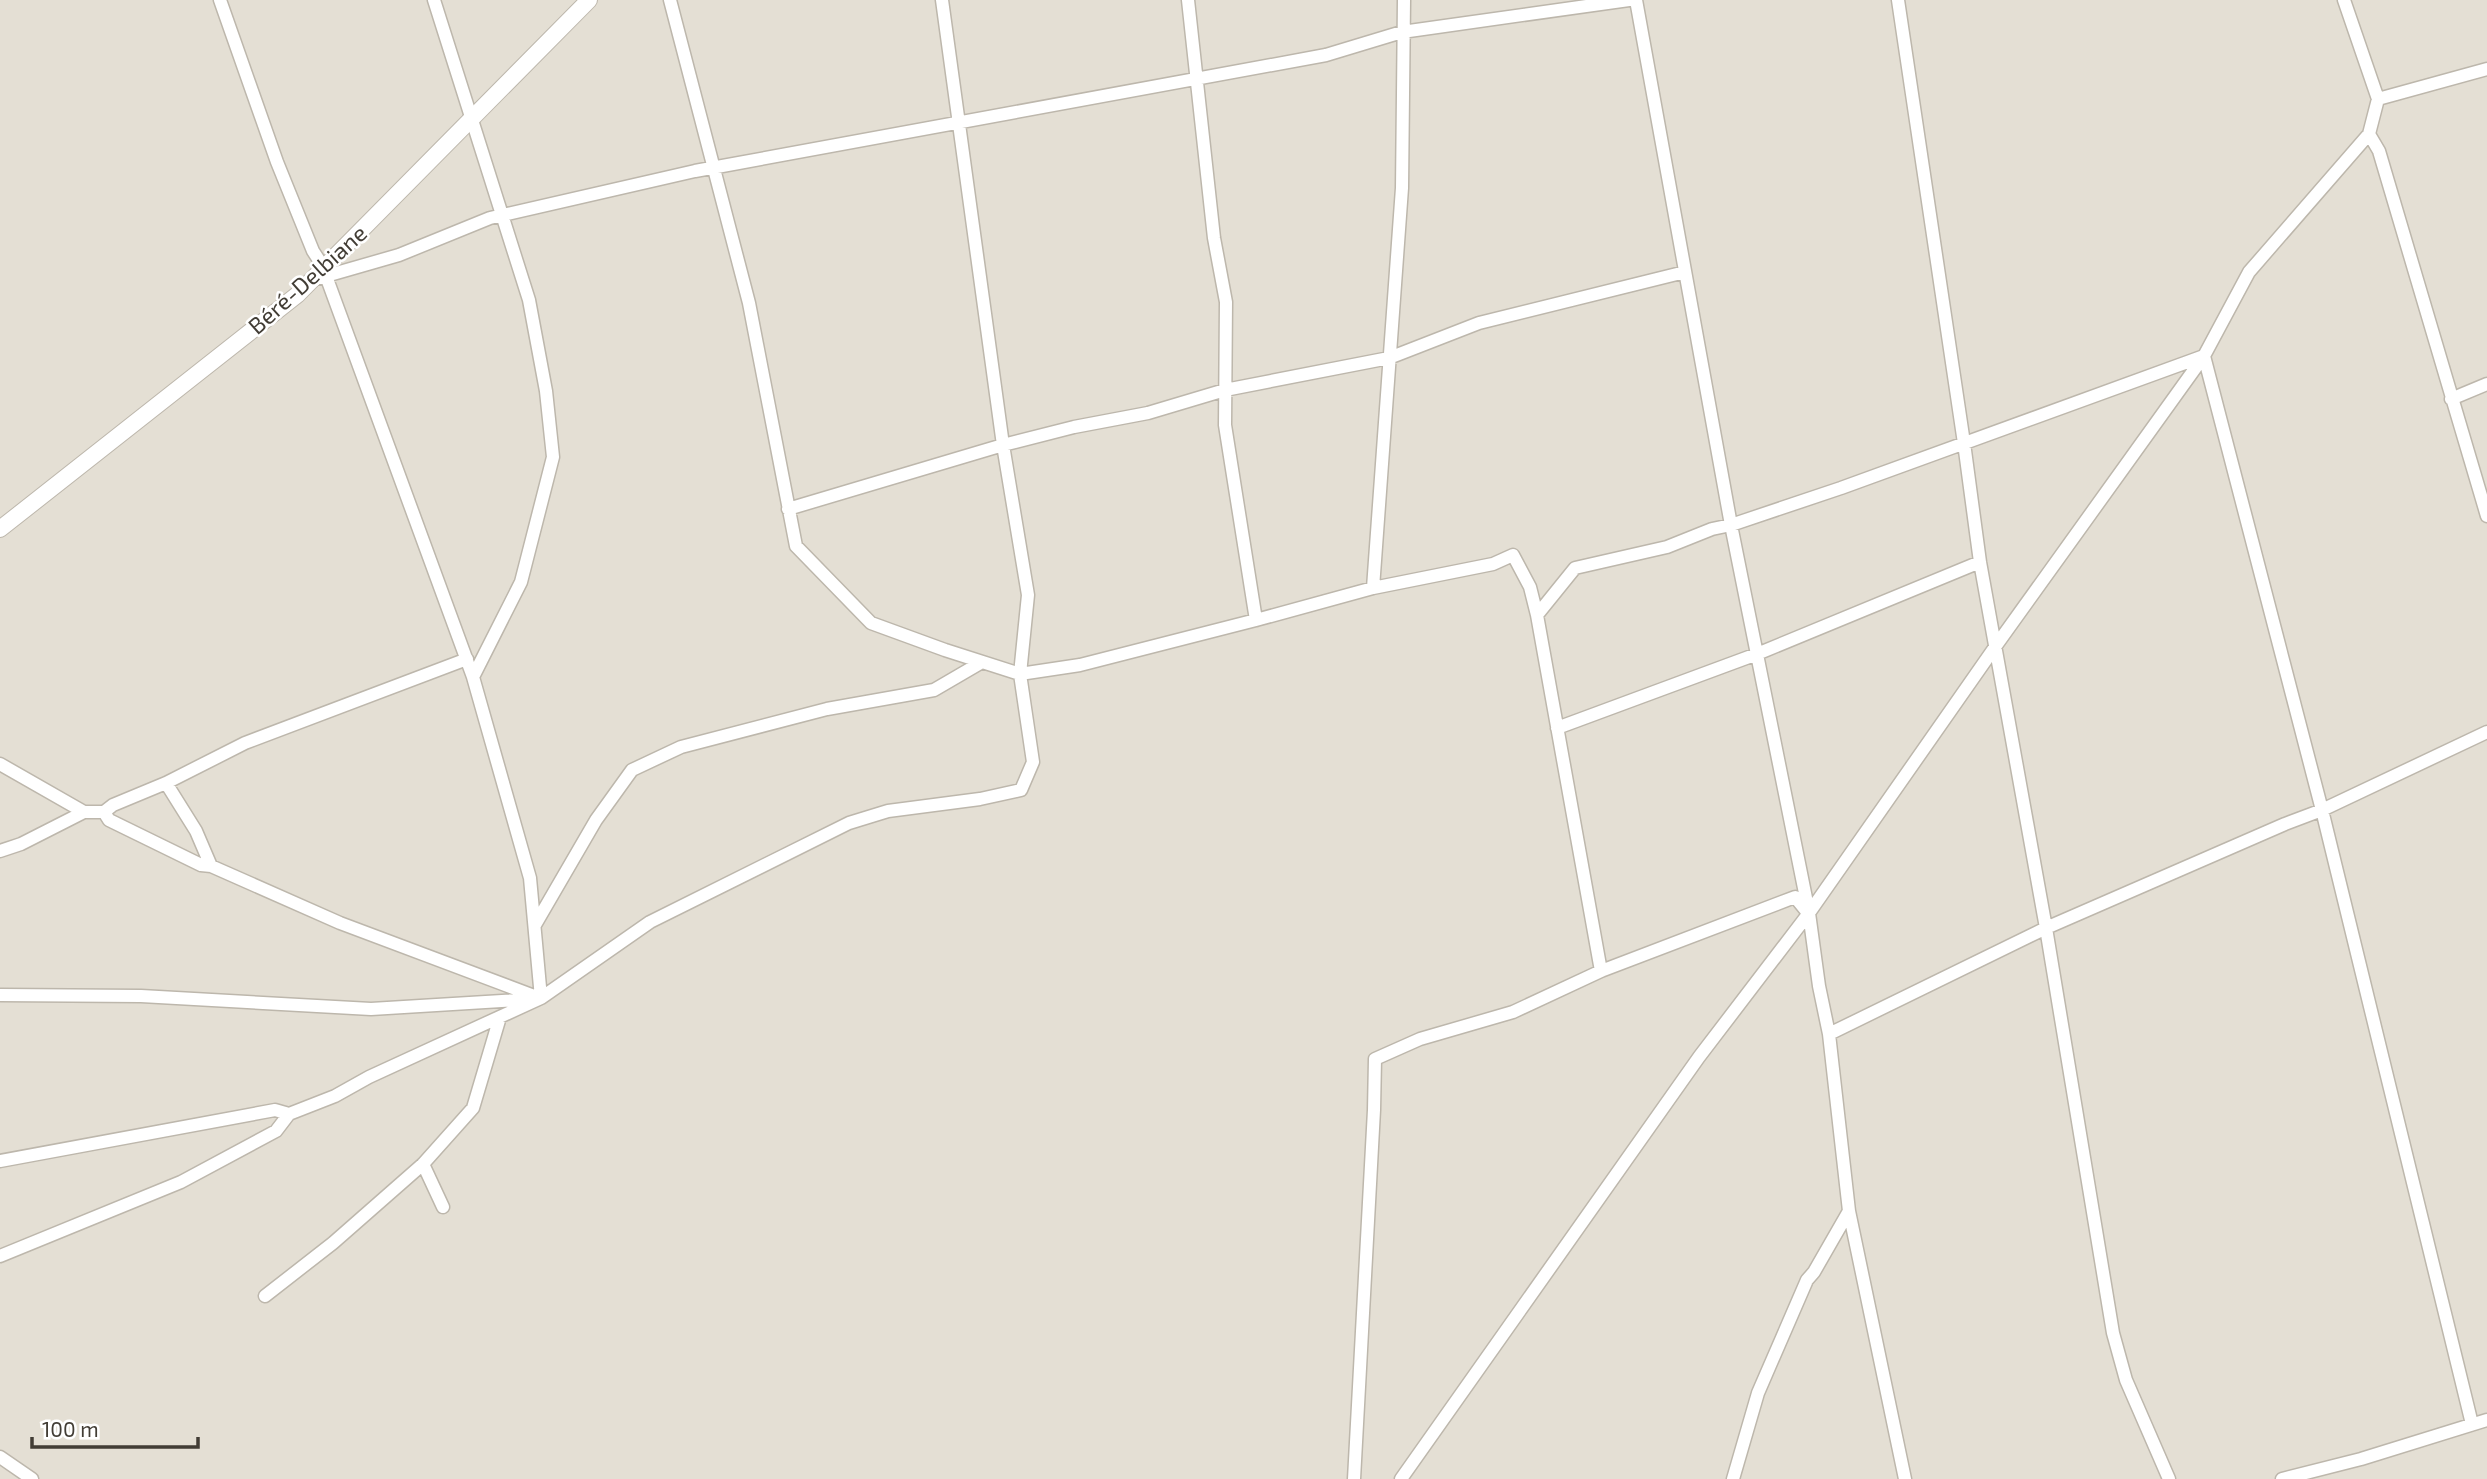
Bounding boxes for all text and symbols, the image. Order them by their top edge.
street label: Béré-Delbiane [242,218,372,340]
scale bar [32,1406,198,1450]
text: 100 m [42,1416,99,1441]

